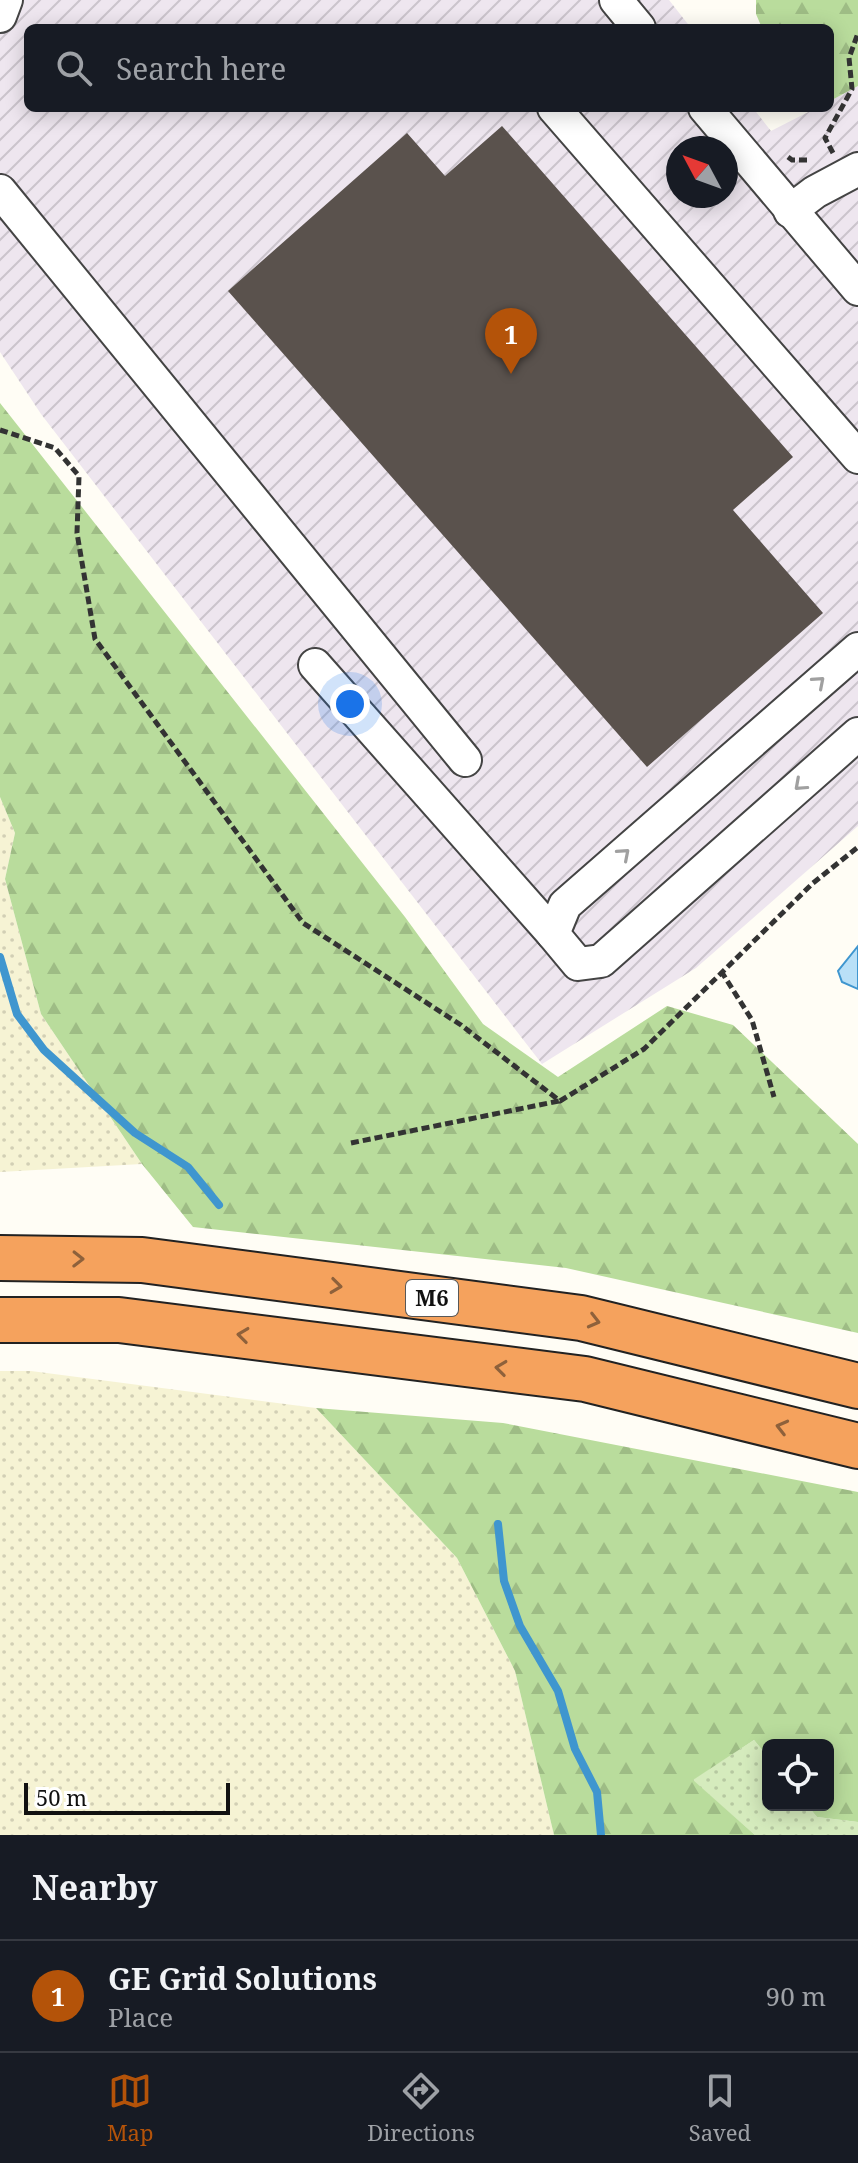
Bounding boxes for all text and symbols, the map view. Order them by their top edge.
search box [24,24,834,112]
icon: search [52,46,96,90]
text: Search here [116,48,286,89]
north arrow [666,136,738,208]
pin: 1 [485,308,537,374]
one-way arrow [810,678,825,692]
your location [330,684,370,724]
one-way arrow [794,776,809,790]
one-way arrow [614,849,629,864]
one-way arrow [72,1250,85,1268]
one-way arrow [330,1277,343,1294]
road number: M6 [406,1280,458,1316]
one-way arrow [586,1311,600,1328]
one-way arrow [236,1327,249,1344]
one-way arrow [494,1360,508,1377]
one-way arrow [776,1420,790,1437]
map controls [762,1739,834,1811]
button: locate [762,1739,834,1811]
scale bar [24,1779,230,1815]
text: 50 m [36,1782,87,1812]
text: Nearby [32,1864,158,1910]
text: GE Grid Solutions [108,1958,377,1999]
text: 1 [51,1978,65,2014]
text: 90 m [766,1978,826,2014]
text: Place [108,1999,173,2035]
tab: Map [107,2069,153,2147]
tab: Directions [367,2069,475,2147]
tab: Saved [689,2069,751,2147]

